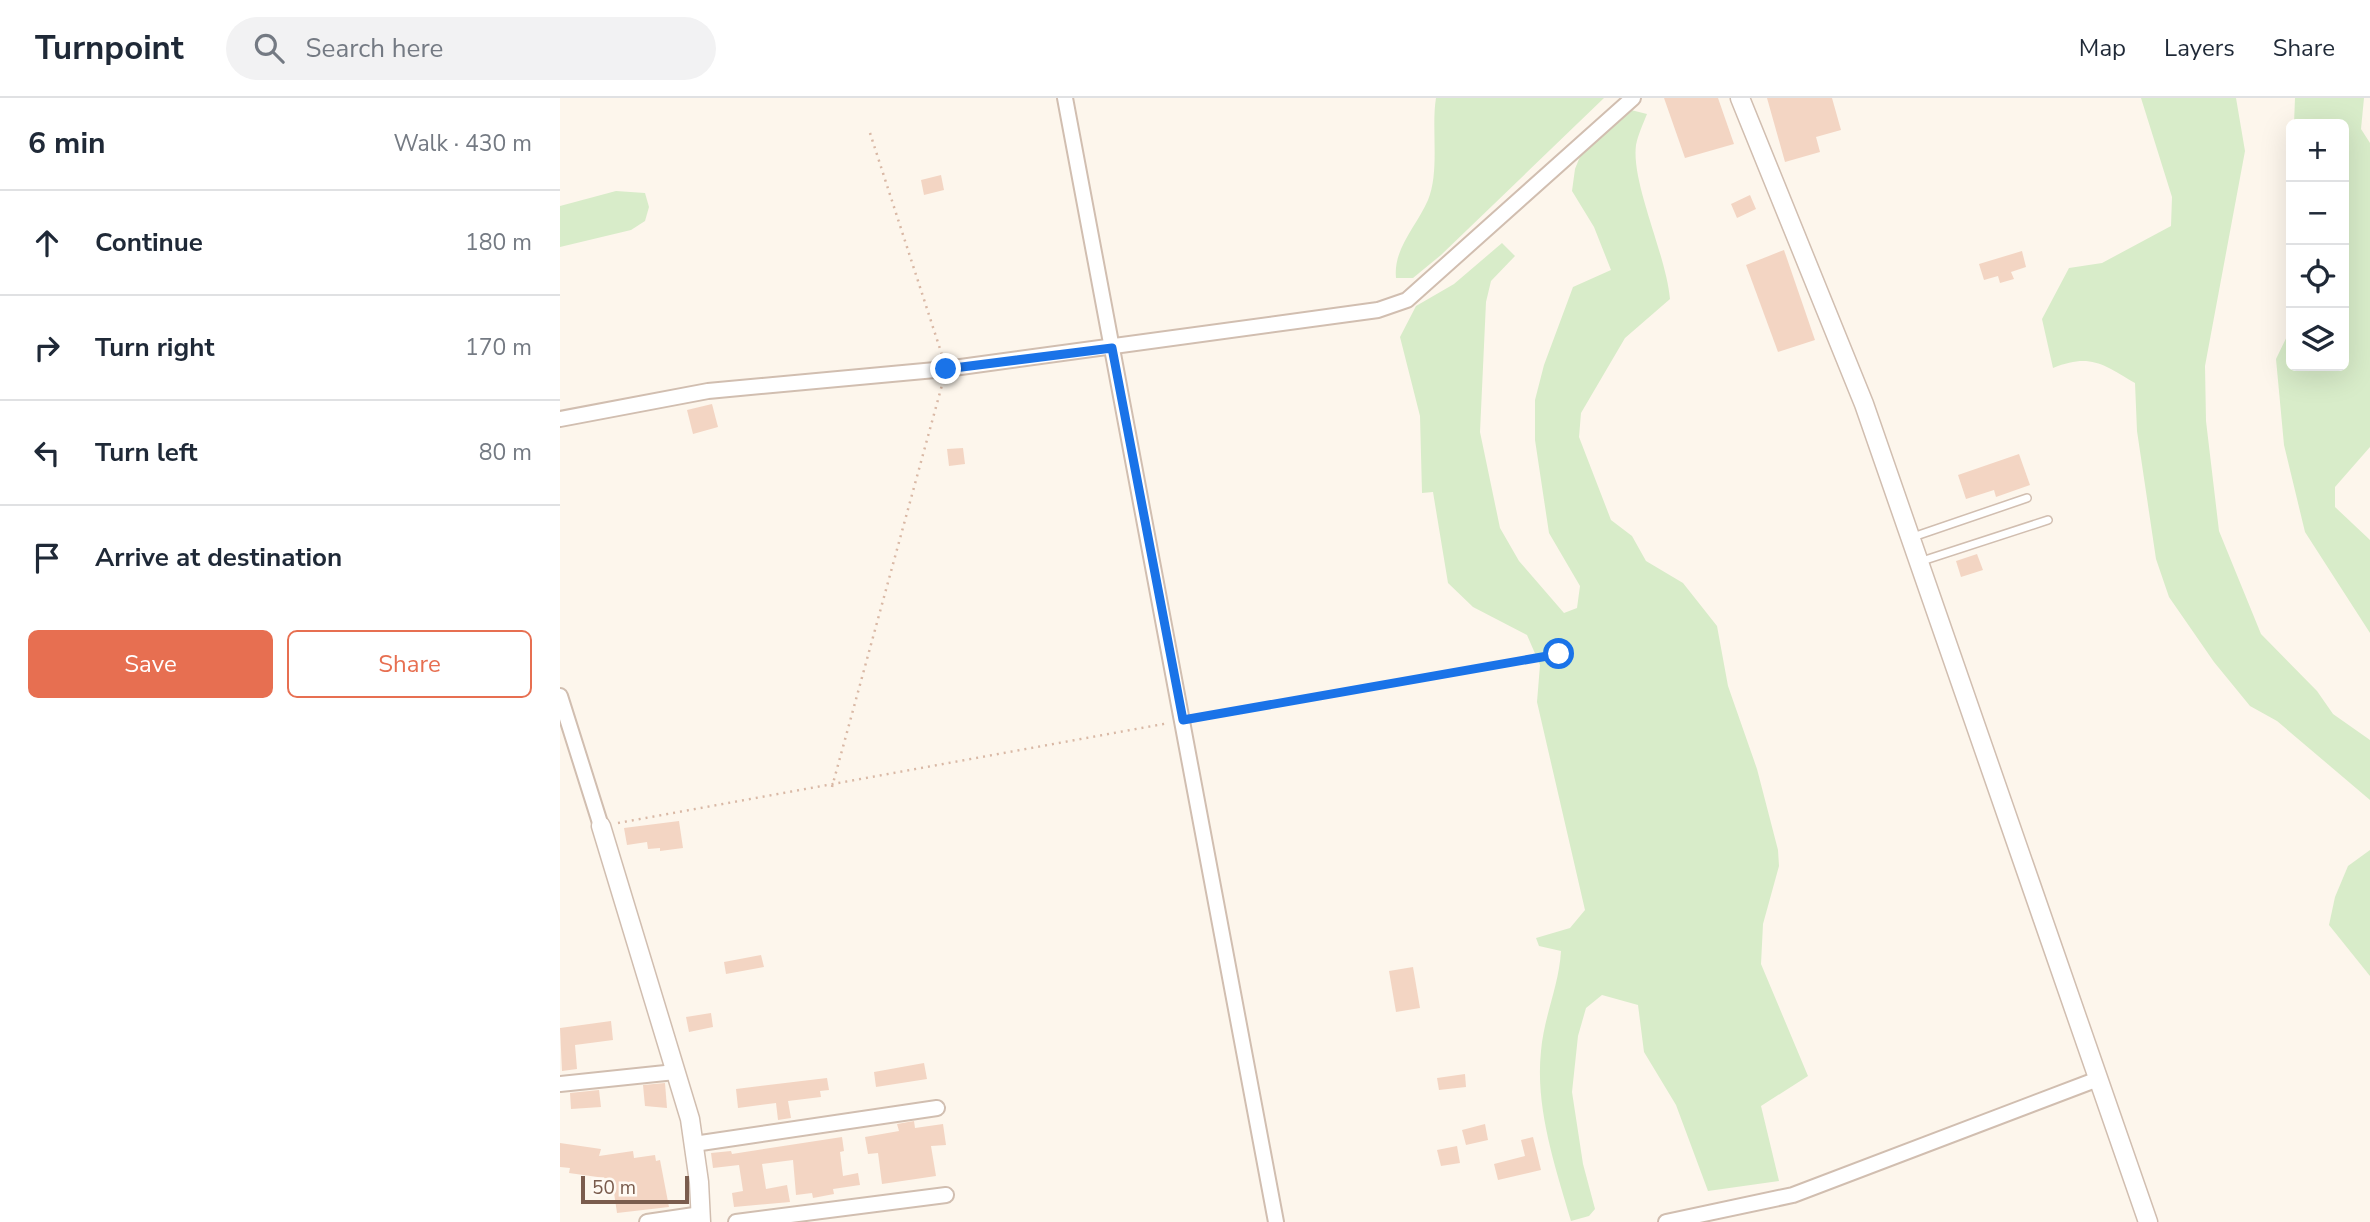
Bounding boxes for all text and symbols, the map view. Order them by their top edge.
search box [226,17,716,80]
text: Turnpoint [35,26,184,71]
icon: search [250,29,288,67]
text: Search here [306,31,443,66]
text: Map [2079,32,2126,64]
text: Layers [2164,32,2235,64]
text: Share [2273,32,2335,64]
map controls [2286,119,2349,371]
button: + [2286,119,2349,182]
text: 6 min [28,123,106,164]
text: Walk · 430 m [393,128,532,159]
button: − [2286,182,2349,245]
icon: ahead [28,224,66,262]
text: Continue [95,225,203,260]
text: 180 m [465,227,532,258]
button: locate [2286,245,2349,308]
button: layers [2286,308,2349,371]
icon: right [28,329,66,367]
text: Turn right [95,330,214,365]
text: 170 m [465,332,532,363]
route end [930,353,961,384]
icon: left [28,434,66,472]
text: Turn left [95,435,198,470]
text: 80 m [479,437,532,468]
icon: arrive [28,539,66,577]
text: Arrive at destination [95,540,342,575]
button: Save [28,630,273,698]
button: Share [287,630,532,698]
route start [1543,638,1574,669]
scale bar [581,1173,690,1205]
text: 50 m [592,1175,636,1201]

